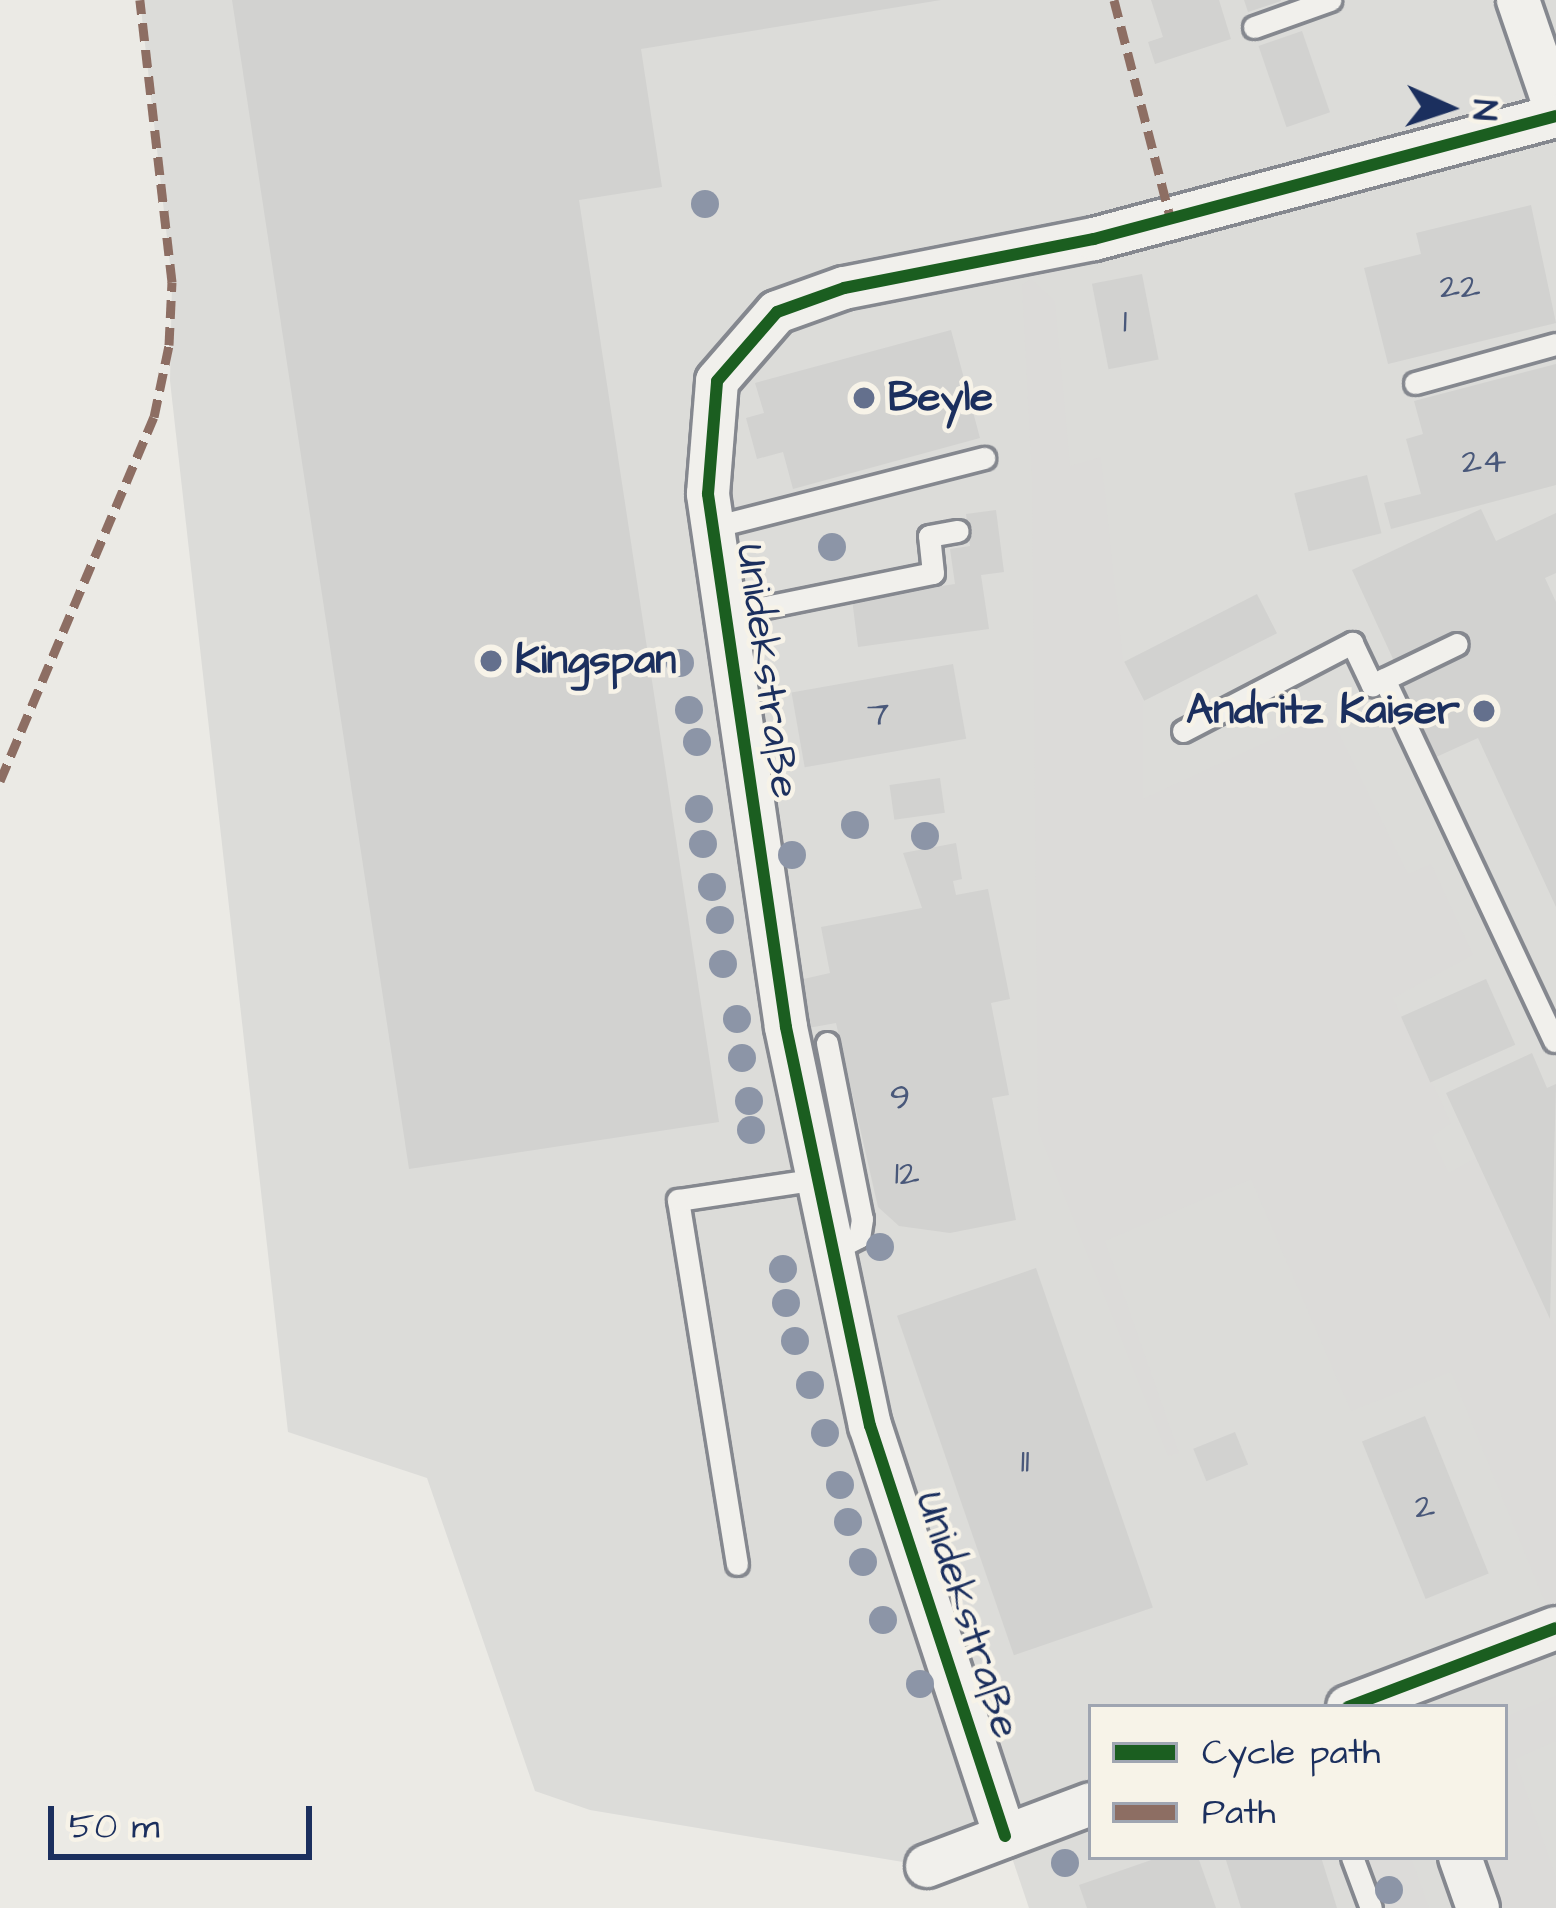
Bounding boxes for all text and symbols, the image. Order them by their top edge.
north arrow [1388,48,1508,168]
text: N [1460,98,1507,121]
house number: 22 [1439,265,1481,309]
house number: 1 [1123,300,1127,344]
place label: Beyle [888,373,993,423]
marker: Beyle [851,385,877,411]
house number: 24 [1461,440,1507,484]
street label: Unidekstraße [724,541,810,801]
place label: Kingspan [515,636,676,686]
marker: Kingspan [478,648,504,674]
place label: Andritz Kaiser [1186,686,1460,736]
house number: 7 [867,693,889,737]
marker: Andritz Kaiser [1471,698,1497,724]
house number: 9 [890,1076,910,1120]
house number: 12 [894,1152,920,1196]
house number: 11 [1020,1440,1030,1484]
street label: Unidekstraße [903,1485,1031,1745]
house number: 2 [1415,1485,1435,1529]
legend [1088,1704,1508,1860]
text: Cycle path [1202,1727,1380,1778]
scale bar [54,1782,318,1856]
text: Path [1202,1787,1276,1838]
text: 50 m [69,1801,160,1852]

